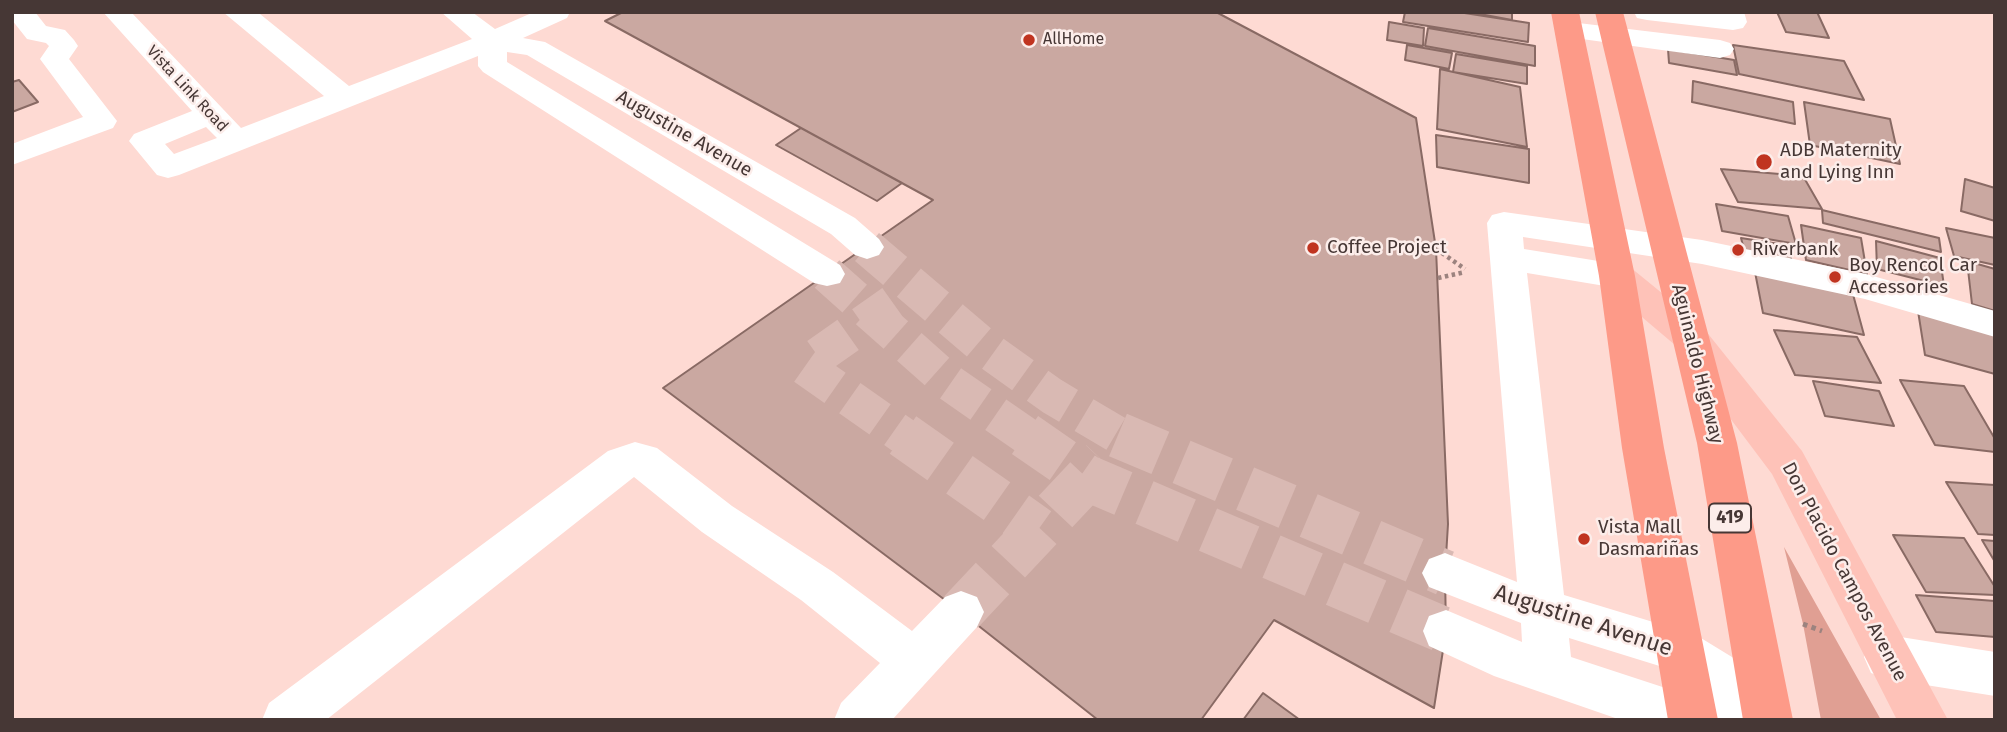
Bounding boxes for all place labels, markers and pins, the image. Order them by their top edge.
place label: AllHome [1043,30,1104,50]
marker: AllHome [1021,32,1037,48]
place label: ADB Maternity and Lying Inn [1780,140,1902,184]
marker: ADB Maternity and Lying Inn [1754,152,1774,172]
place label: Coffee Project [1327,237,1447,259]
place label: Riverbank [1752,239,1838,261]
marker: Coffee Project [1305,240,1321,256]
marker: Riverbank [1730,242,1746,258]
place label: Boy Rencol Car Accessories [1849,255,1977,299]
marker: Boy Rencol Car Accessories [1827,269,1843,285]
place label: Vista Mall Dasmariñas [1598,517,1699,561]
marker: Vista Mall Dasmariñas [1576,531,1592,547]

